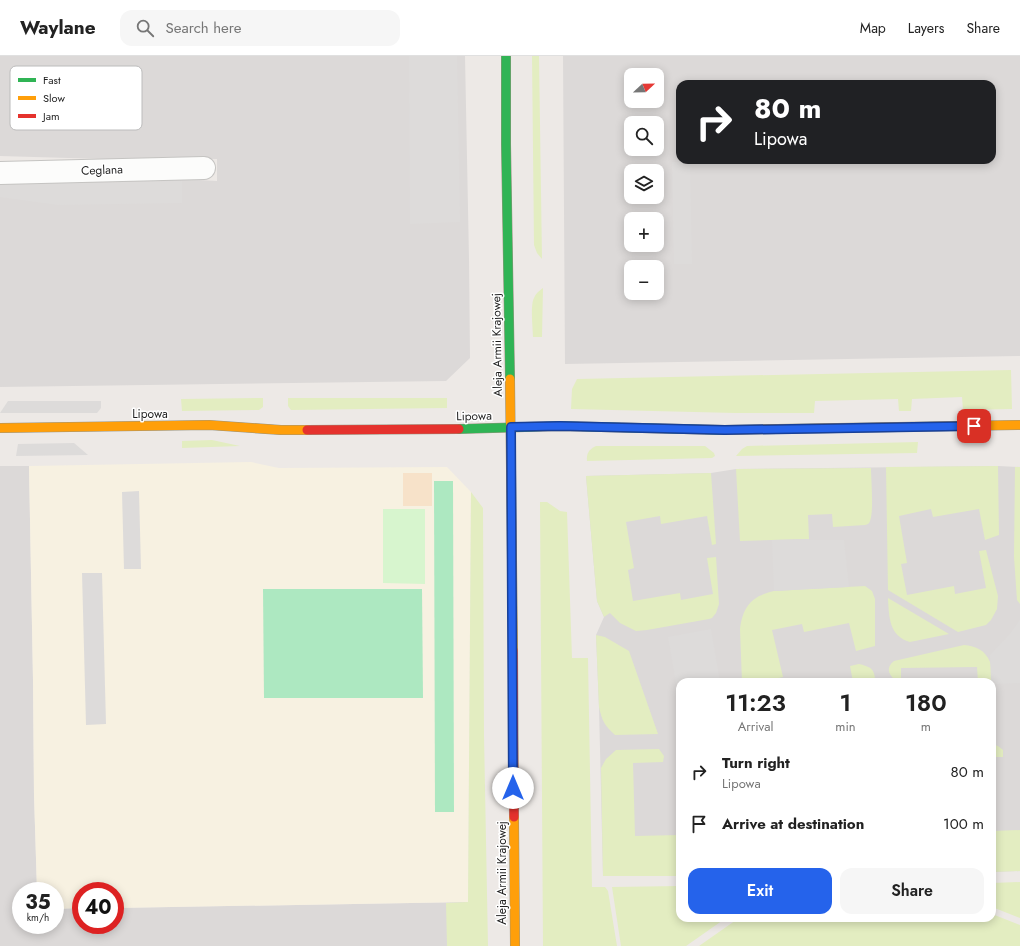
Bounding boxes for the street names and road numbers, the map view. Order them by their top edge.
street label: Ceglana [81,160,123,180]
street label: Aleja Armii Krajowej [487,293,507,397]
street label: Lipowa [132,405,168,423]
street label: Lipowa [456,407,492,425]
street label: Aleja Armii Krajowej [493,821,511,925]

